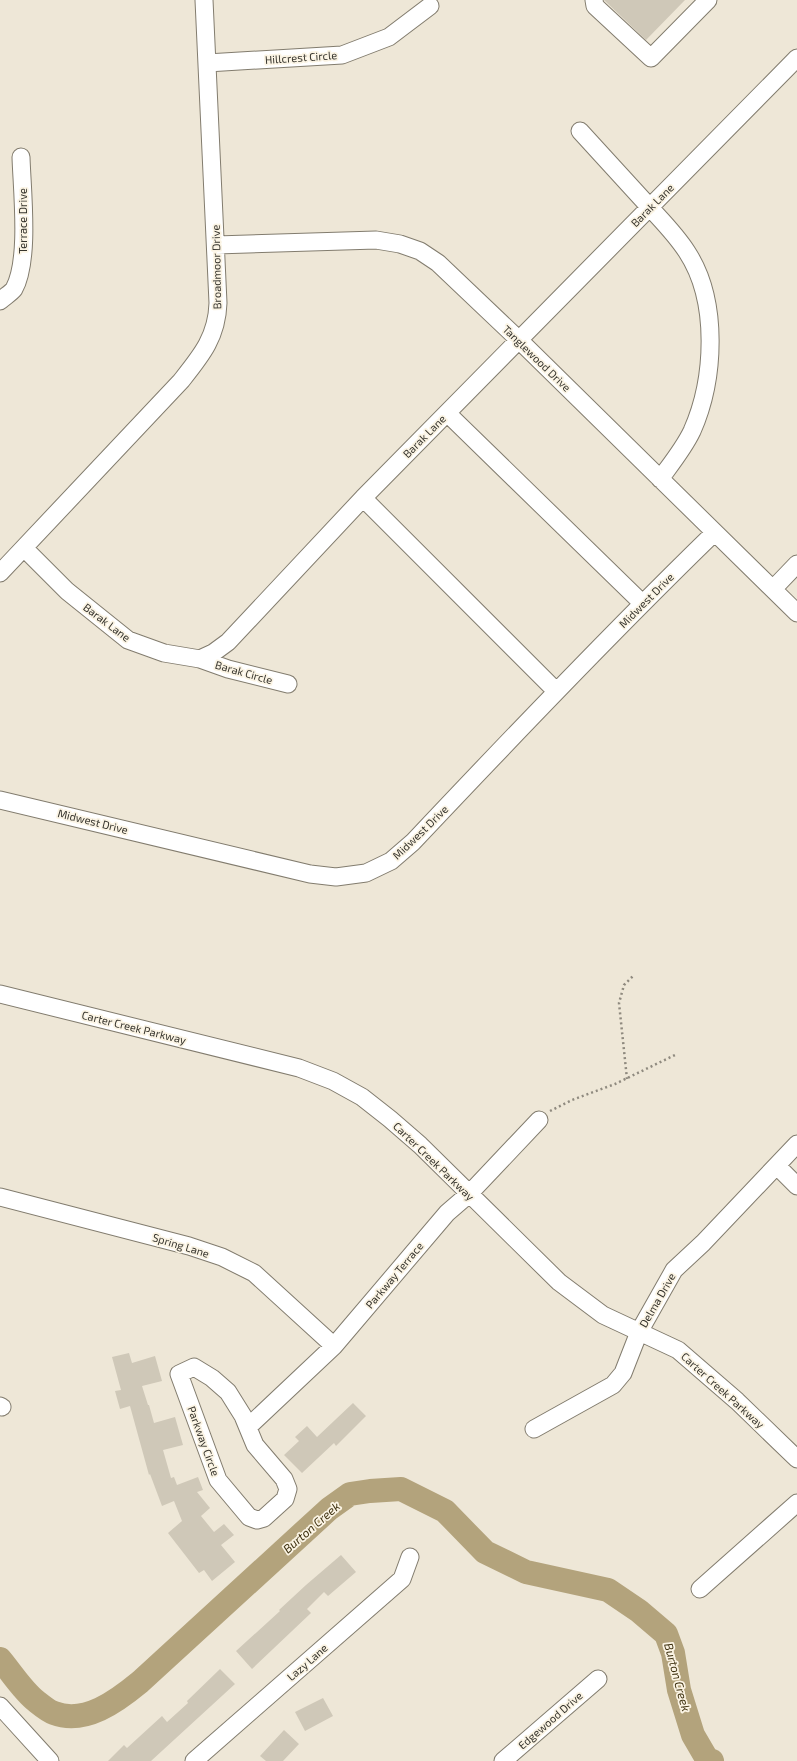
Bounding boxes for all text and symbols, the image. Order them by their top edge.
street label: Hillcrest Circle [265,48,338,66]
street label: Barak Lane [628,181,676,229]
street label: Terrace Drive [16,188,29,254]
street label: Broadmoor Drive [209,225,223,309]
street label: Tanglewood Drive [500,322,574,394]
street label: Barak Lane [400,412,448,460]
street label: Midwest Drive [616,570,676,630]
street label: Barak Lane [81,600,133,644]
street label: Barak Circle [214,658,274,686]
street label: Midwest Drive [390,802,450,862]
street label: Midwest Drive [57,806,130,836]
street label: Carter Creek Parkway [80,1008,188,1046]
street label: Carter Creek Parkway [391,1119,477,1203]
street label: Spring Lane [151,1230,211,1260]
street label: Parkway Terrace [363,1239,426,1311]
street label: Delma Drive [636,1270,678,1330]
street label: Carter Creek Parkway [679,1349,767,1431]
street label: Parkway Circle [185,1404,223,1478]
water label: Burton Creek [280,1499,342,1555]
street label: Lazy Lane [284,1641,330,1683]
water label: Burton Creek [662,1641,694,1713]
street label: Edgewood Drive [515,1689,585,1751]

